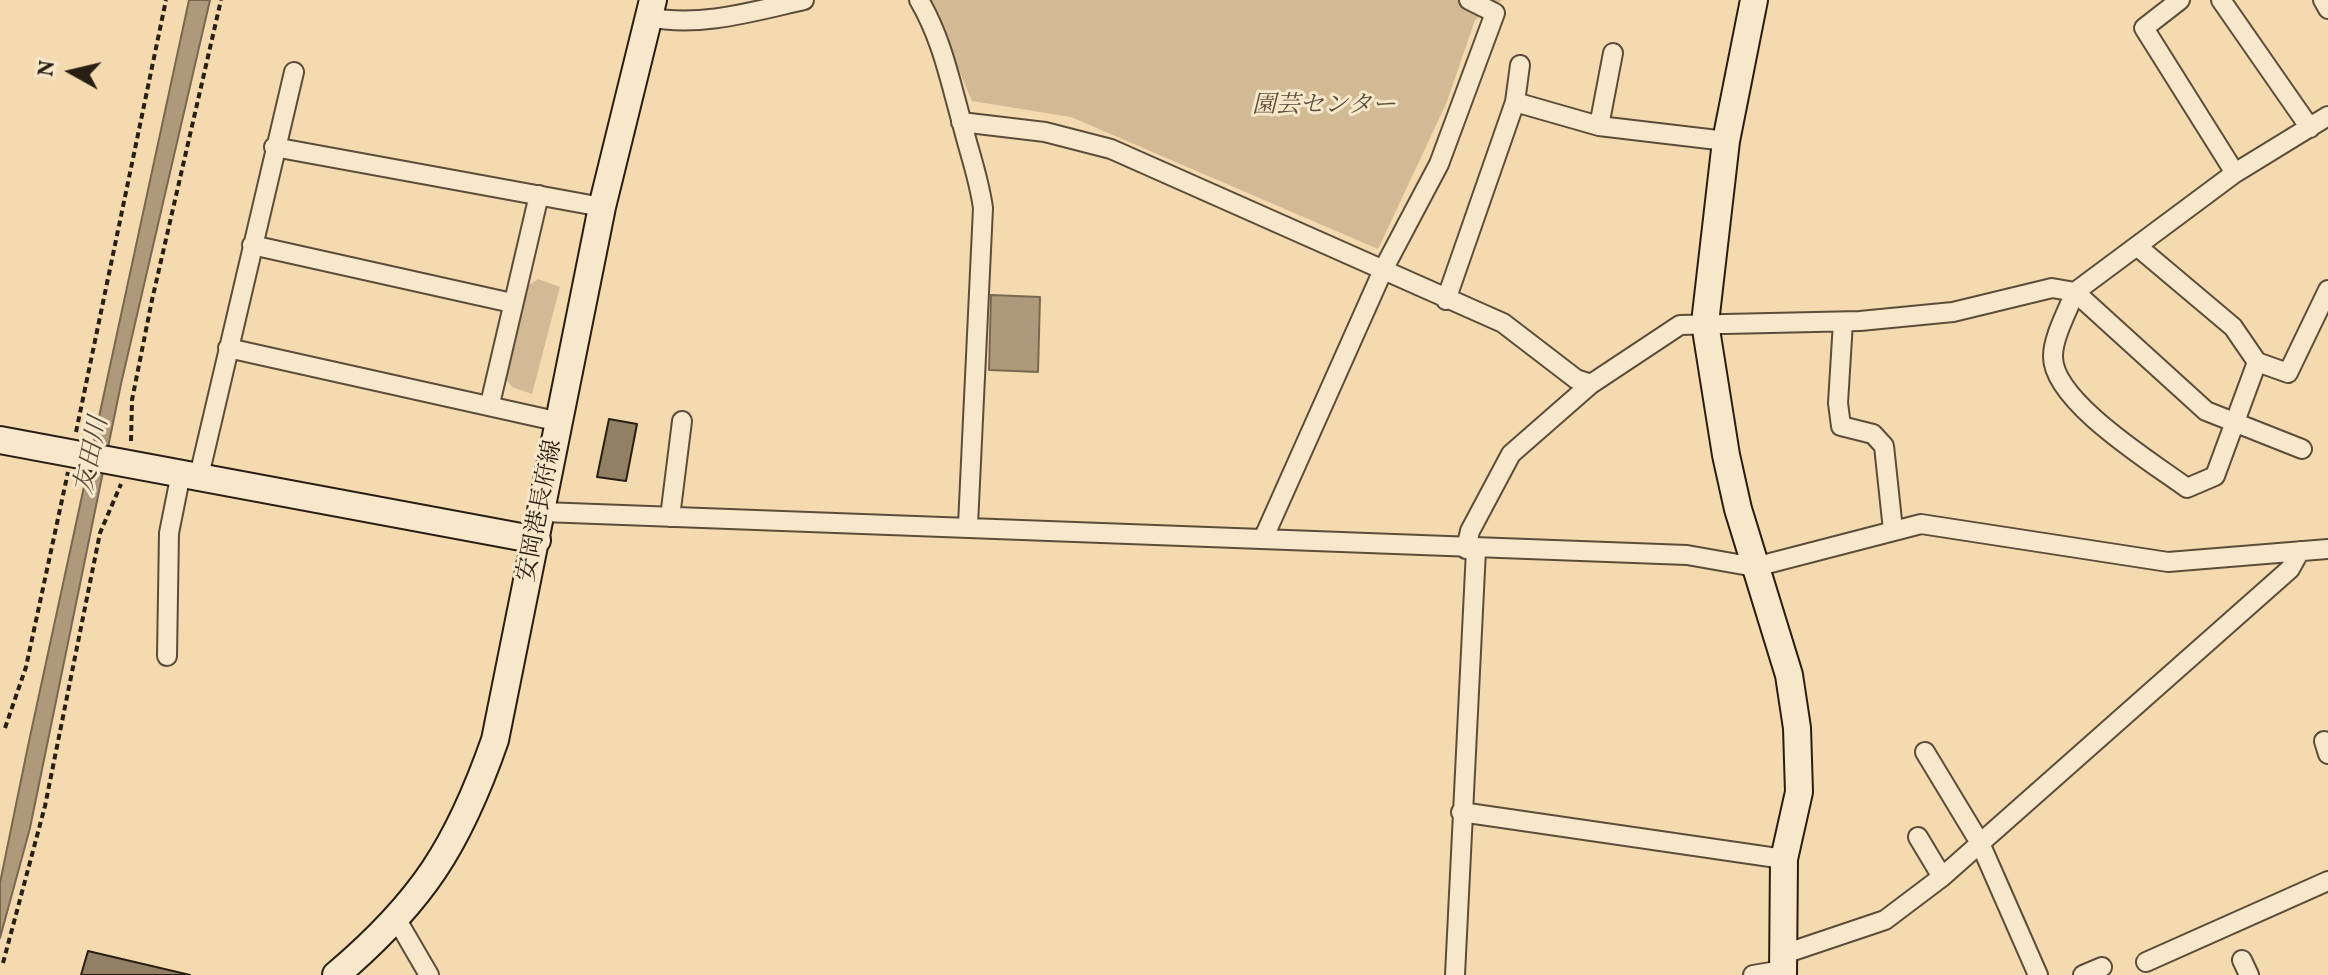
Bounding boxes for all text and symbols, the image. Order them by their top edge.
north arrow [32,32,112,112]
text: N [31,59,64,79]
park label: 園芸センター [1252,94,1396,122]
water label: 友田川 [71,415,117,497]
street label: 安岡港長府線 [514,438,570,584]

